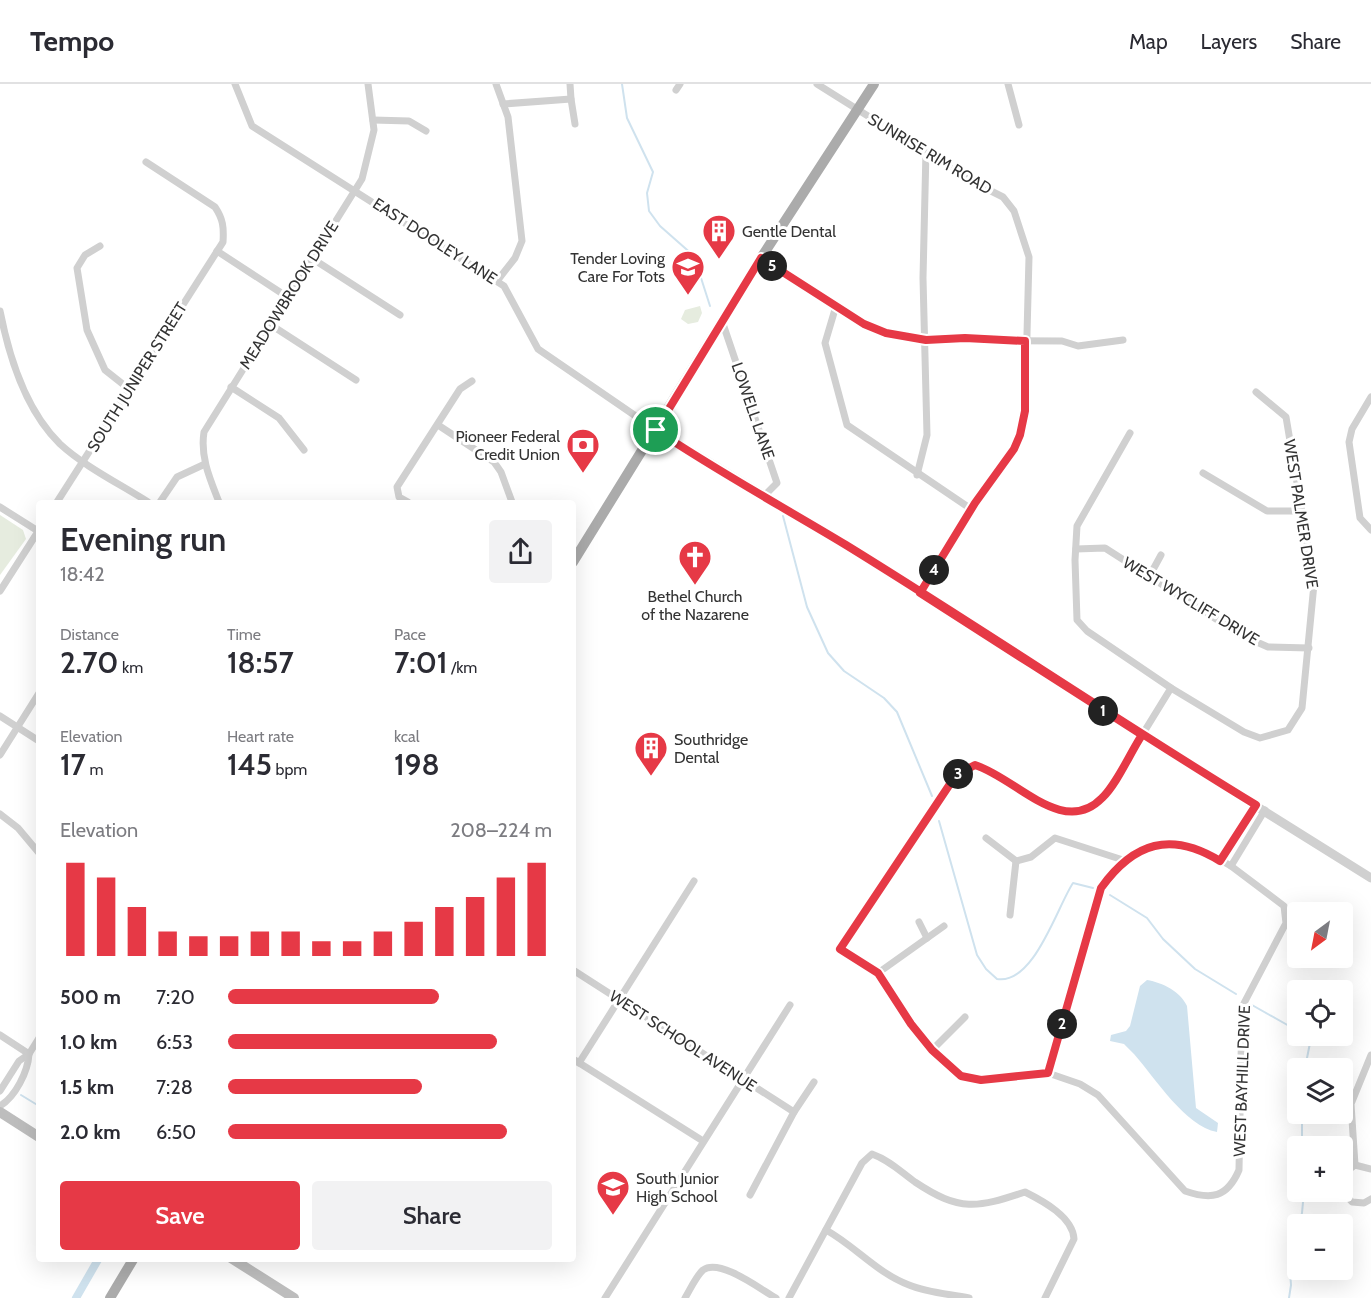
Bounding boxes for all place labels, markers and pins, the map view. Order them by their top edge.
building icon: Gentle Dental [701,213,737,260]
place label: Gentle Dental [742,222,836,241]
place label: Tender Loving Care For Tots [570,249,666,286]
school or university icon: Tender Loving Care For Tots [670,249,706,296]
pin: 5 [757,251,787,281]
pin [630,404,681,455]
place label: Pioneer Federal Credit Union [455,427,560,464]
bank icon: Pioneer Federal Credit Union [565,427,601,474]
church icon: Bethel Church of the Nazarene [677,539,713,586]
pin: 4 [919,555,949,585]
place label: Bethel Church of the Nazarene [641,587,749,624]
pin: 1 [1088,696,1118,726]
building icon: Southridge Dental [633,730,669,777]
place label: Southridge Dental [674,730,748,767]
pin: 3 [943,759,973,789]
pin: 2 [1047,1009,1077,1039]
school or university icon: South Junior High School [595,1169,631,1216]
place label: South Junior High School [636,1169,720,1206]

